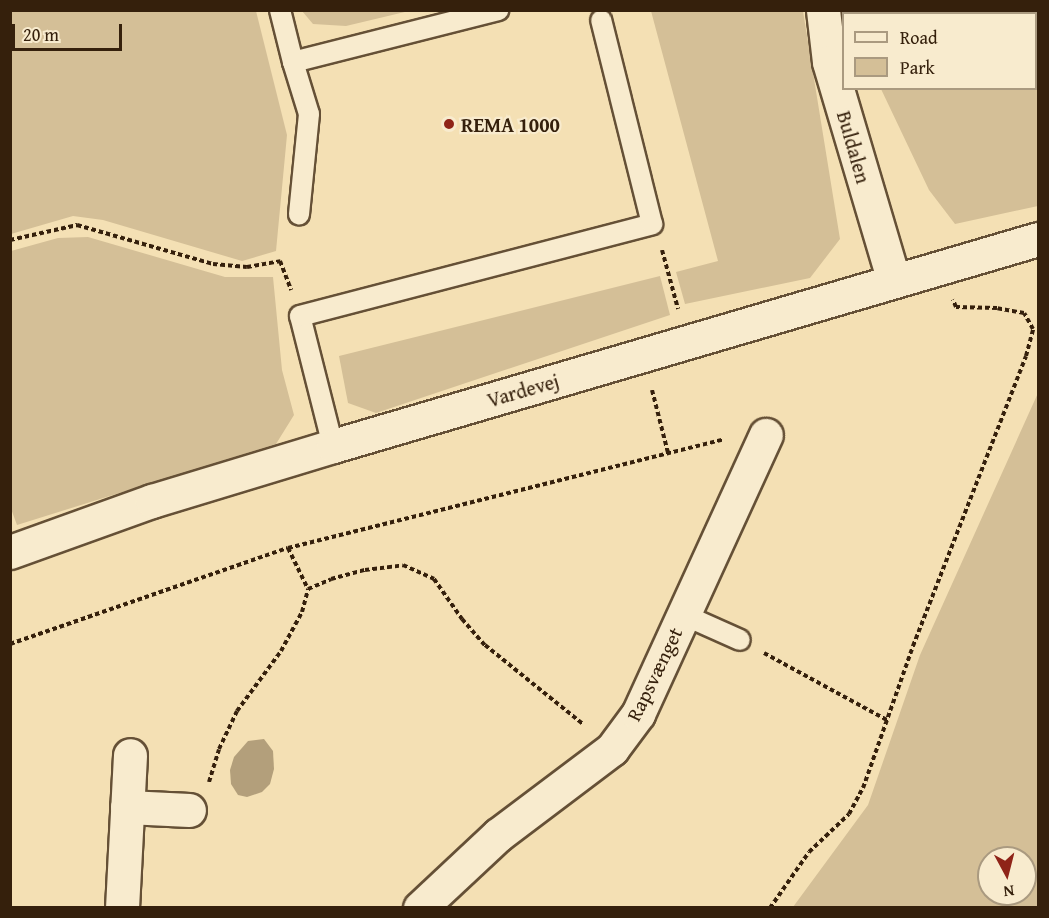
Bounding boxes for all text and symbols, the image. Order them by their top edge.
scale bar [15,12,124,50]
legend [842,12,1037,90]
text: 20 m [23,21,59,48]
text: Road [900,24,938,51]
text: Park [900,54,935,81]
street label: Buldalen [832,108,876,186]
place label: REMA 1000 [461,112,560,136]
marker: REMA 1000 [442,117,456,131]
street label: Vardevej [484,368,562,412]
street label: Rapsvænget [621,623,687,725]
north arrow [977,846,1037,906]
text: N [1002,879,1016,904]

